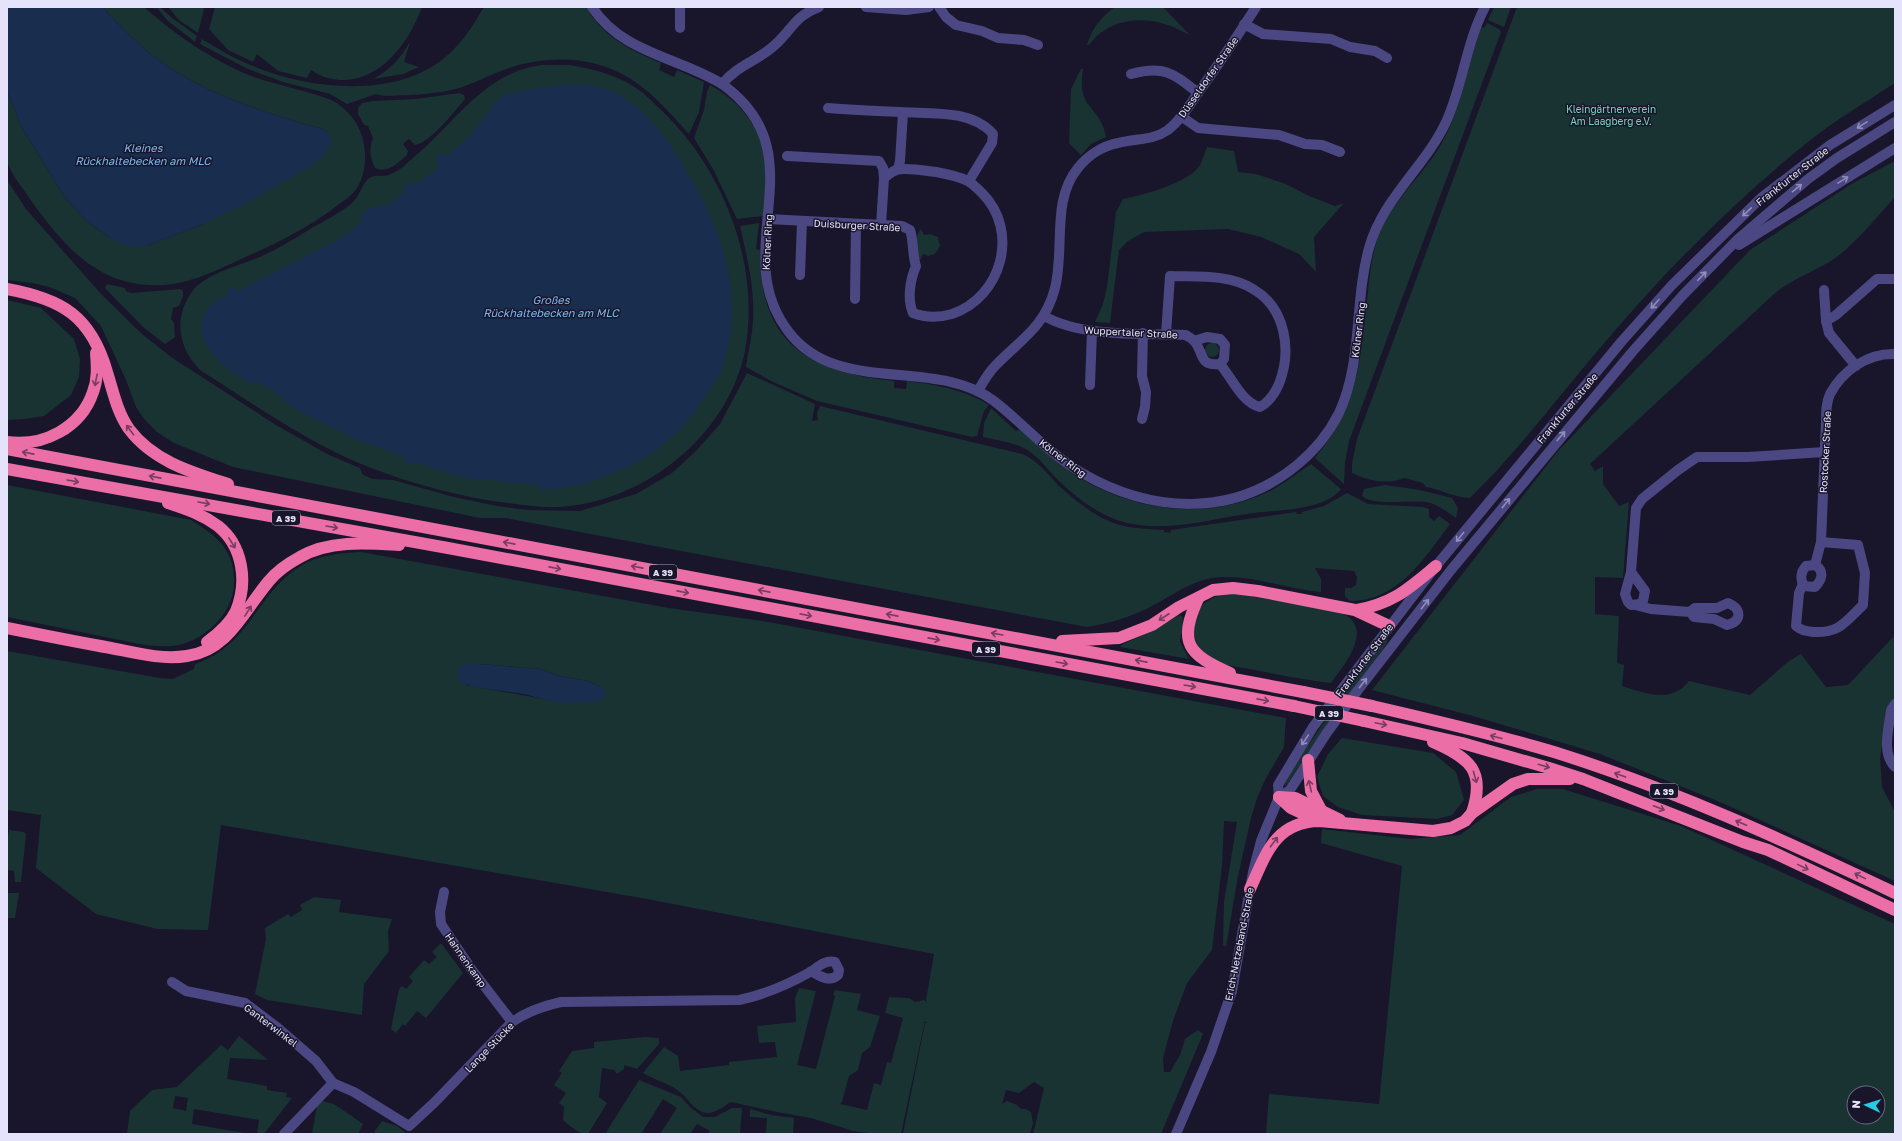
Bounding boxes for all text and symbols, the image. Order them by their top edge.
street label: Düsseldorfer Straße [1176,34,1241,120]
park label: Kleingärtnerverein Am Laagberg e.V. [1566,103,1656,127]
one-way arrow [1856,120,1867,129]
water label: Kleines Rückhaltebecken am MLC [75,141,212,167]
street label: Frankfurter Straße [1753,144,1831,208]
one-way arrow [1837,176,1848,184]
one-way arrow [1792,184,1803,193]
one-way arrow [1742,207,1752,217]
street label: Kölner Ring [760,214,774,270]
street label: Duisburger Straße [813,217,901,233]
one-way arrow [1697,271,1706,281]
water label: Großes Rückhaltebecken am MLC [483,293,620,319]
one-way arrow [1651,299,1660,309]
street label: Kölner Ring [1349,301,1367,359]
street label: Wuppertaler Straße [1084,324,1178,340]
street label: Frankfurter Straße [1534,370,1600,446]
one-way arrow [91,373,99,386]
street label: Rostocker Straße [1817,410,1833,493]
one-way arrow [126,424,135,435]
one-way arrow [1556,431,1565,442]
street label: Kölner Ring [1037,436,1089,480]
one-way arrow [22,449,35,457]
one-way arrow [149,473,162,481]
one-way arrow [66,477,79,485]
one-way arrow [1502,498,1511,508]
one-way arrow [198,499,211,507]
road number: A 39 [272,511,300,525]
one-way arrow [325,523,338,531]
one-way arrow [1456,531,1465,542]
one-way arrow [228,537,236,548]
one-way arrow [503,539,516,547]
one-way arrow [630,563,643,571]
one-way arrow [548,564,561,572]
road number: A 39 [649,565,677,579]
one-way arrow [758,587,771,595]
one-way arrow [676,588,689,596]
one-way arrow [1420,599,1429,610]
one-way arrow [244,605,252,617]
one-way arrow [799,611,812,619]
one-way arrow [886,611,899,619]
one-way arrow [1158,613,1169,621]
street label: Frankfurter Straße [1333,621,1396,699]
one-way arrow [991,630,1004,638]
one-way arrow [927,635,940,643]
road number: A 39 [972,642,1000,656]
one-way arrow [1134,657,1147,665]
one-way arrow [1055,659,1068,667]
one-way arrow [1359,678,1368,689]
one-way arrow [1183,683,1196,691]
one-way arrow [1256,697,1269,705]
road number: A 39 [1315,706,1343,720]
one-way arrow [1374,721,1387,729]
one-way arrow [1490,732,1503,740]
one-way arrow [1301,734,1309,745]
one-way arrow [1538,763,1551,770]
one-way arrow [1472,770,1479,783]
one-way arrow [1614,771,1627,778]
one-way arrow [1306,780,1314,793]
road number: A 39 [1650,784,1678,798]
one-way arrow [1652,805,1664,813]
one-way arrow [1736,819,1748,826]
one-way arrow [1270,837,1279,848]
one-way arrow [1797,864,1809,871]
one-way arrow [1854,872,1866,879]
street label: Erich-Netzeband-Straße [1222,886,1256,1002]
street label: Hahnenkamp [443,930,489,990]
street label: Ganterwinkel [242,1001,300,1049]
street label: Lange Stücke [462,1019,516,1075]
north arrow [1846,1085,1886,1125]
text: N [1849,1100,1862,1109]

